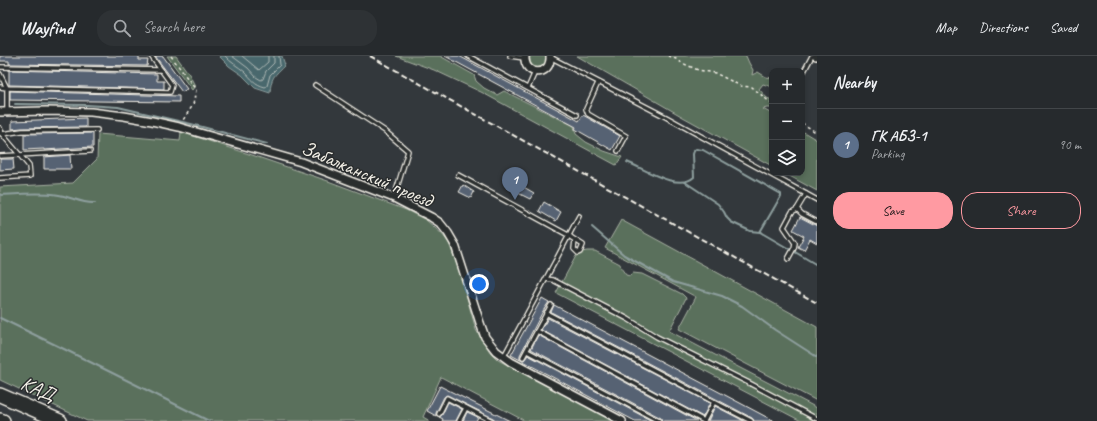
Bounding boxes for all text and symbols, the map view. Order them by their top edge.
search box [97,10,377,46]
text: Wayfind [20,16,73,40]
icon: search [111,17,133,39]
text: Search here [143,18,204,37]
text: Map [936,19,957,36]
text: Directions [979,19,1028,36]
text: Saved [1050,19,1077,36]
map controls [769,68,805,176]
button: + [769,68,805,104]
text: Nearby [833,72,876,93]
button: − [769,104,805,140]
text: ГК АБЗ-1 [871,127,926,146]
street label: Забалканский проезд [298,135,438,214]
text: 1 [843,137,849,153]
text: 90 m [1059,137,1081,153]
button: layers [769,140,805,176]
text: Parking [871,146,905,162]
pin: 1 [502,167,528,200]
button: Save [833,192,953,229]
button: Share [961,192,1081,229]
your location [469,274,489,294]
street label: КАД [17,371,60,408]

